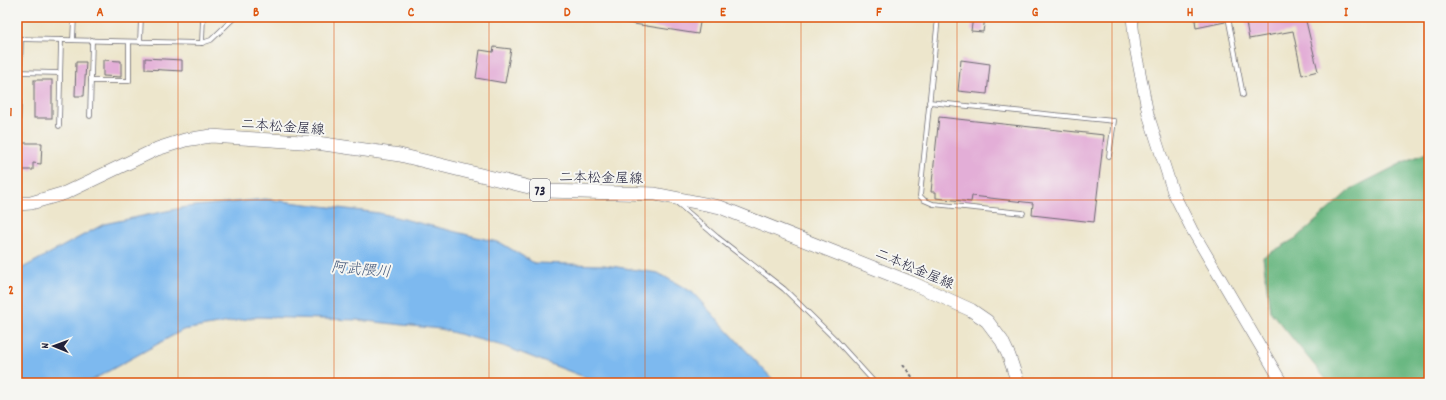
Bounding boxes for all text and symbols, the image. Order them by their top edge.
text: A [96,4,104,23]
text: B [253,4,259,23]
text: C [408,4,415,23]
text: D [564,4,571,23]
text: E [720,4,727,23]
text: F [876,4,882,23]
text: G [1032,4,1039,23]
text: H [1187,4,1194,23]
text: I [1344,4,1349,23]
text: 1 [10,104,13,123]
street label: 二本松金屋線 [240,115,325,141]
street label: 二本松金屋線 [559,168,643,190]
road number: 73 [530,179,550,201]
street label: 二本松金屋線 [872,244,957,295]
water label: 阿武隈川 [330,257,392,285]
text: 2 [8,282,14,301]
north arrow [34,326,74,366]
text: N [38,342,54,349]

